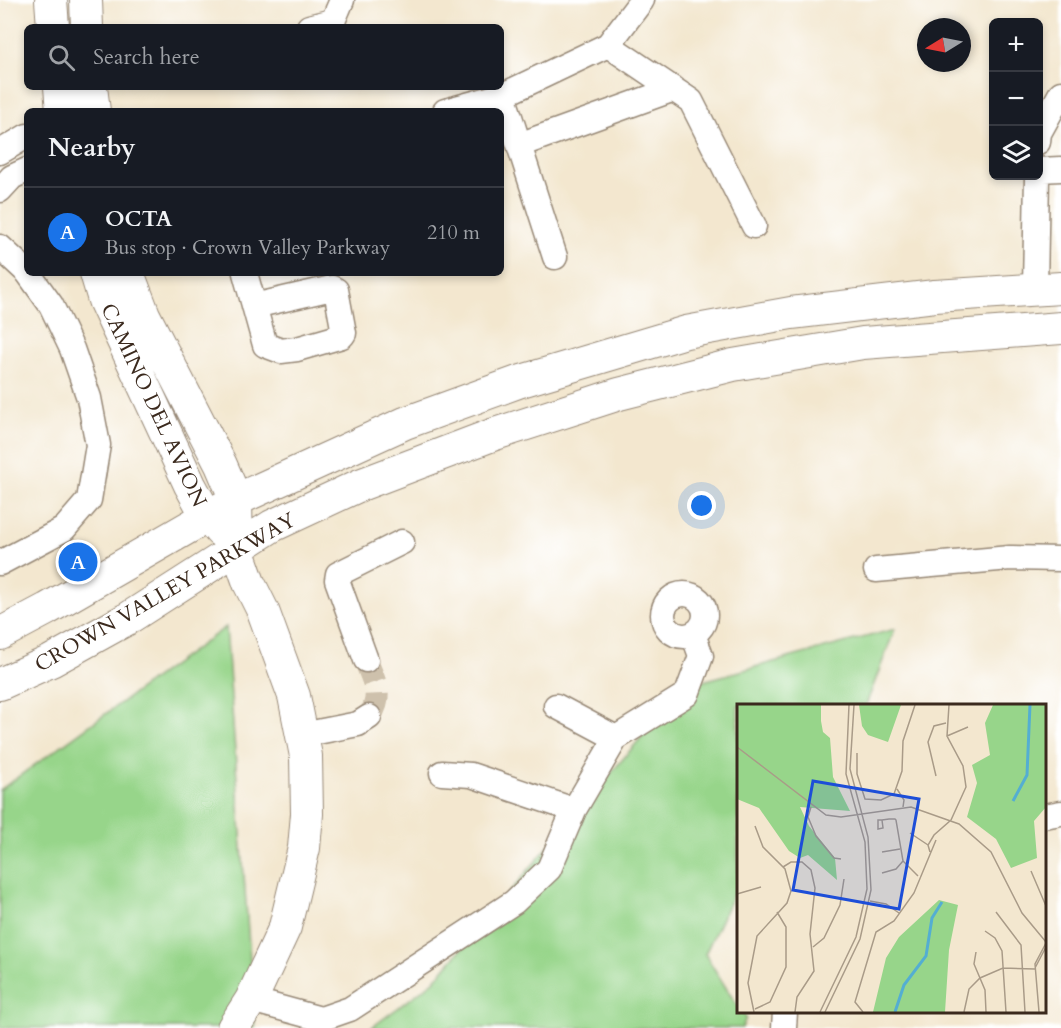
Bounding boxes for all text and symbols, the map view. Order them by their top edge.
north arrow [917,18,971,72]
map controls [989,18,1043,180]
button: + [989,18,1043,72]
search box [24,24,504,90]
icon: search [45,41,78,74]
text: Search here [93,42,200,72]
button: − [989,72,1043,126]
button: layers [989,126,1043,180]
text: Nearby [48,130,136,165]
text: OCTA [105,204,172,234]
text: A [60,219,75,246]
text: 210 m [427,219,480,246]
text: Bus stop · Crown Valley Parkway [105,234,390,261]
street label: CAMINO DEL AVION [94,299,214,512]
your location [687,491,716,520]
street label: CROWN VALLEY PARKWAY [30,507,300,677]
pin: A [58,540,98,584]
inset map [737,704,1046,1013]

